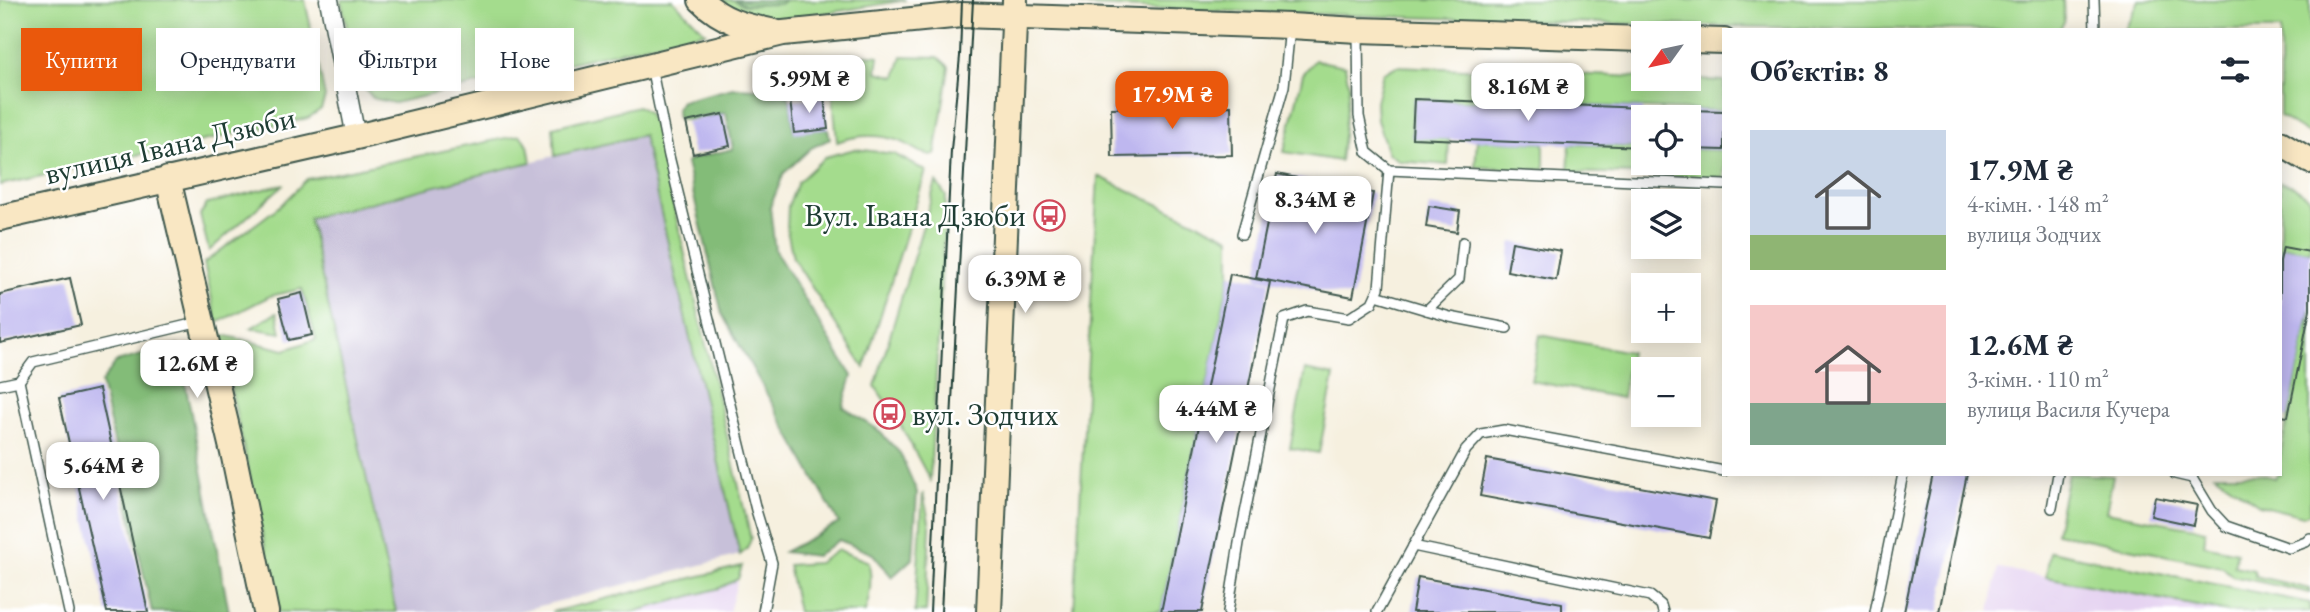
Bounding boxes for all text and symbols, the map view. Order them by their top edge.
north arrow [1631,21,1701,91]
map controls [1631,21,1701,427]
chip: Купити [21,28,142,91]
chip: Орендувати [156,28,320,91]
chip: Фільтри [334,28,461,91]
chip: Нове [475,28,574,91]
text: Об’єктів: 8 [1750,51,1889,90]
icon: filters [2216,51,2254,89]
pin: 5.99M ₴ [744,55,874,115]
text: 5.99M ₴ [768,63,850,93]
pin: 8.16M ₴ [1463,64,1593,123]
text: 8.16M ₴ [1487,71,1569,101]
pin: 17.9M ₴ [1107,72,1237,131]
text: 17.9M ₴ [1131,79,1213,109]
street label: вулиця Івана Дзюби [40,96,300,194]
button: locate [1631,105,1701,175]
text: 17.9M ₴ [1967,150,2073,189]
icon: home [1806,158,1890,242]
pin: 8.34M ₴ [1250,176,1380,236]
text: 8.34M ₴ [1274,184,1356,214]
button: layers [1631,189,1701,259]
text: 4-кімн. · 148 m² [1967,189,2109,219]
place label: Вул. Івана Дзюби [804,194,1026,236]
bus stop icon: Вул. Івана Дзюби [1032,198,1066,232]
text: вулиця Зодчих [1967,219,2101,249]
pin: 6.39M ₴ [960,256,1090,315]
text: 6.39M ₴ [984,263,1066,293]
button: + [1631,273,1701,343]
text: 12.6M ₴ [1967,325,2073,364]
icon: home [1806,333,1890,417]
pin: 12.6M ₴ [132,340,262,400]
text: 12.6M ₴ [156,348,238,378]
button: − [1631,357,1701,427]
text: 3-кімн. · 110 m² [1967,364,2109,394]
pin: 4.44M ₴ [1151,386,1281,445]
place label: вул. Зодчих [912,393,1059,435]
text: 4.44M ₴ [1175,393,1257,423]
text: вулиця Василя Кучера [1967,394,2170,424]
bus stop icon: вул. Зодчих [872,397,906,431]
pin: 5.64M ₴ [38,442,168,502]
text: 5.64M ₴ [62,450,144,480]

